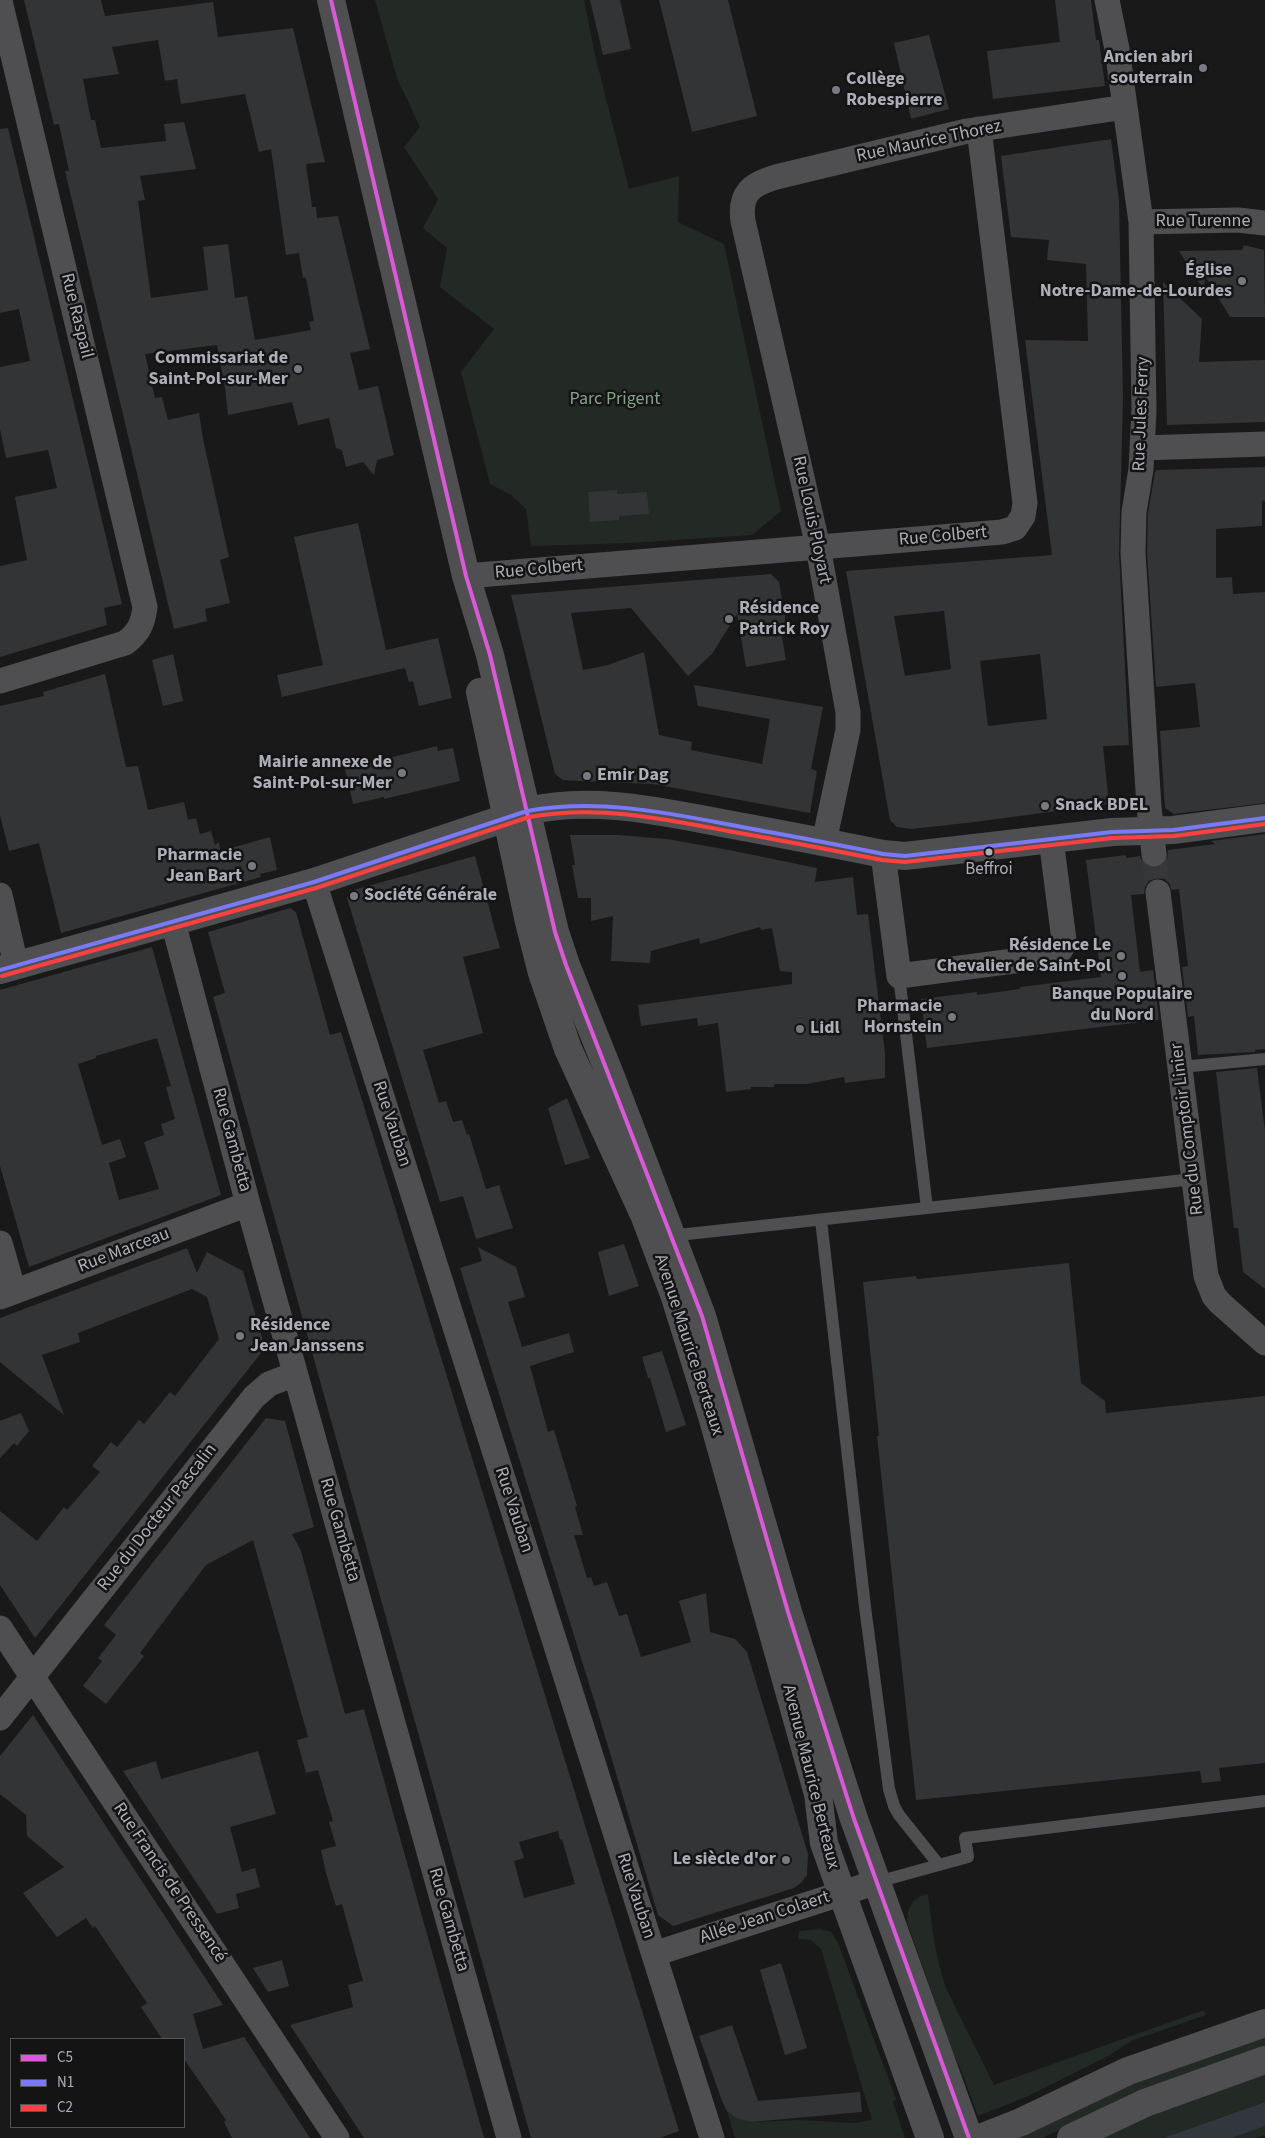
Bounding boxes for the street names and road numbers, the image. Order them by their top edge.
street label: Rue Maurice Thorez [855,116,1003,168]
street label: Rue Turenne [1156,211,1250,233]
street label: Rue Raspail [55,271,97,361]
street label: Rue Jules Ferry [1129,356,1155,472]
street label: Rue Louis Ployart [787,454,835,586]
street label: Rue Colbert [898,522,988,552]
street label: Rue Colbert [494,555,584,585]
street label: Rue du Comptoir Linier [1167,1042,1209,1216]
street label: Rue Vauban [367,1078,415,1170]
street label: Rue Gambetta [207,1086,255,1194]
street label: Rue Marceau [75,1224,173,1278]
street label: Avenue Maurice Berteaux [648,1252,728,1438]
street label: Rue du Docteur Pascalin [94,1440,222,1596]
street label: Rue Vauban [489,1464,537,1556]
street label: Rue Gambetta [314,1476,364,1584]
street label: Avenue Maurice Berteaux [777,1683,843,1871]
street label: Rue Francis de Pressencé [108,1799,230,1967]
street label: Rue Vauban [611,1850,659,1942]
street label: Rue Gambetta [423,1866,473,1974]
street label: Allée Jean Colaert [697,1887,833,1949]

